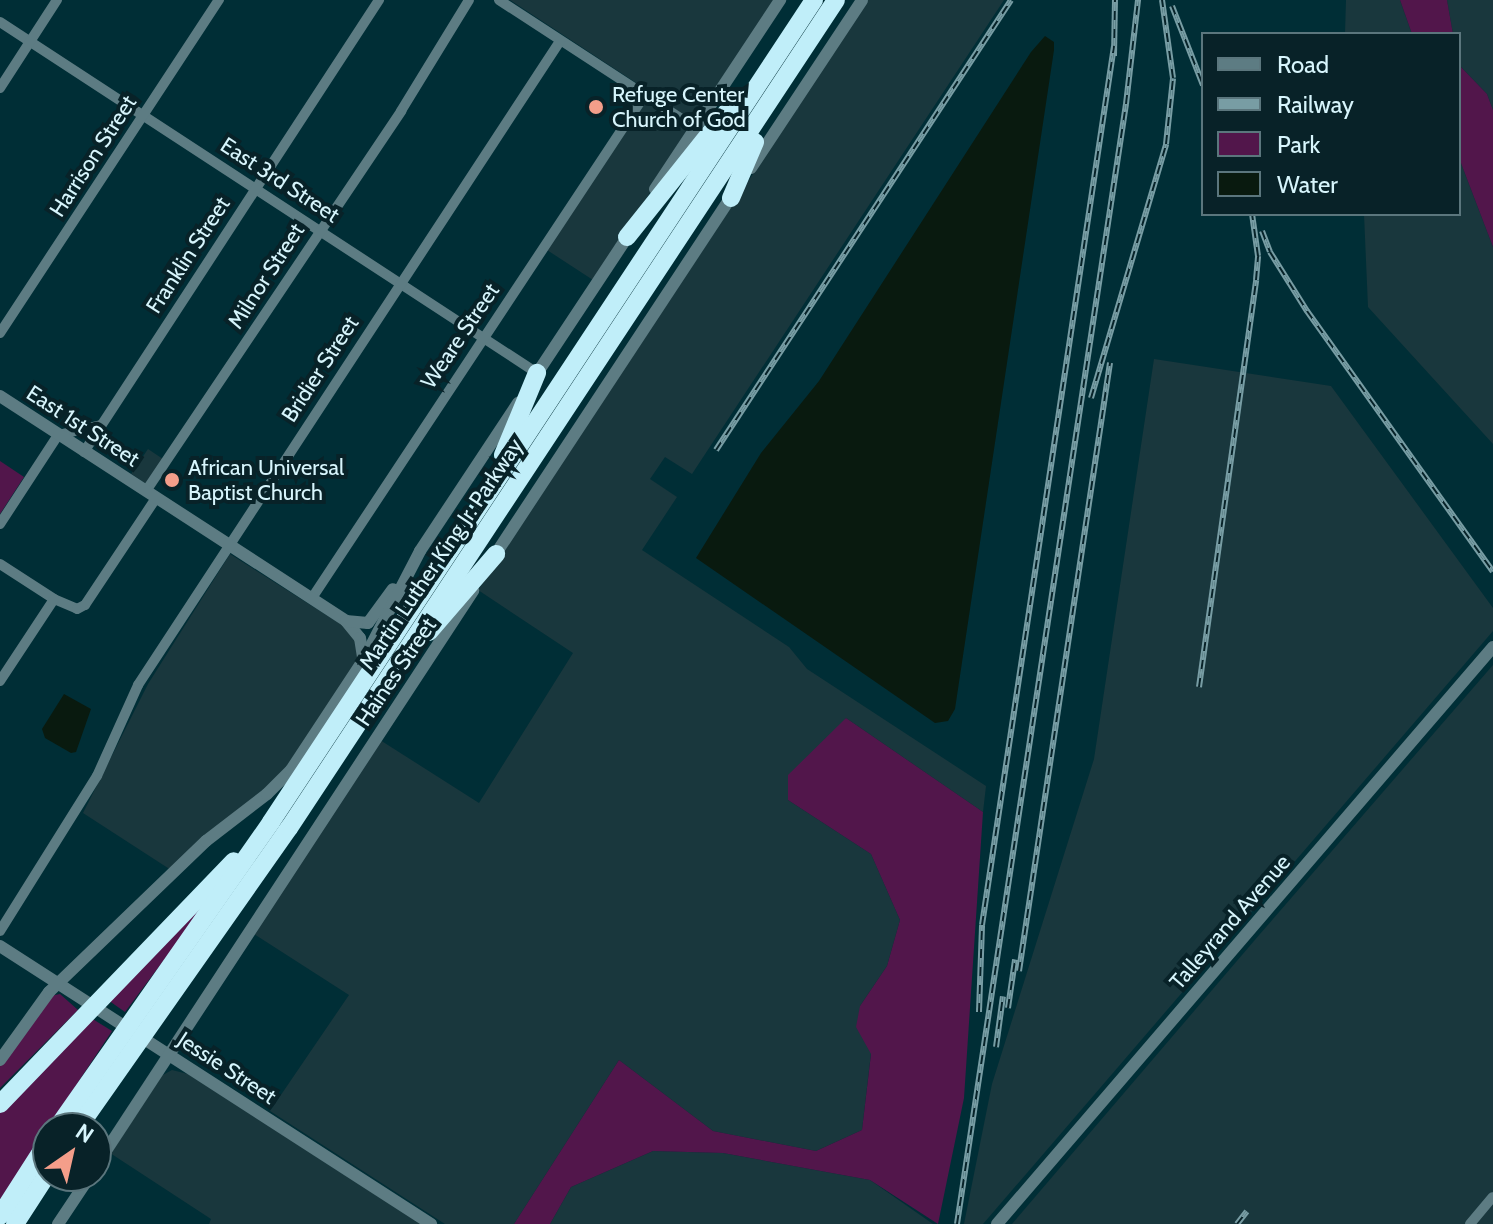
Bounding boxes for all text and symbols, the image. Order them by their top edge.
legend [1201,32,1461,216]
text: Road [1277,50,1329,79]
place label: Refuge Center Church of God [612,81,746,132]
street label: Harrison Street [44,90,142,222]
text: Railway [1277,90,1354,119]
marker: Refuge Center Church of God [587,98,605,116]
text: Park [1277,130,1320,159]
street label: East 3rd Street [216,132,344,228]
text: Water [1277,170,1338,199]
street label: Franklin Street [141,192,235,318]
street label: Milnor Street [222,218,310,334]
street label: Weare Street [415,278,505,394]
street label: Bridier Street [276,311,364,427]
street label: East 1st Street [22,380,144,472]
street label: Martin Luther King Jr. Parkway [354,433,528,675]
place label: African Universal Baptist Church [188,454,344,506]
marker: African Universal Baptist Church [163,471,181,489]
street label: Haines Street [350,613,442,731]
street label: Talleyrand Avenue [1164,849,1296,995]
street label: Jessie Street [173,1026,281,1110]
north arrow [32,1112,112,1192]
text: N [71,1118,99,1149]

